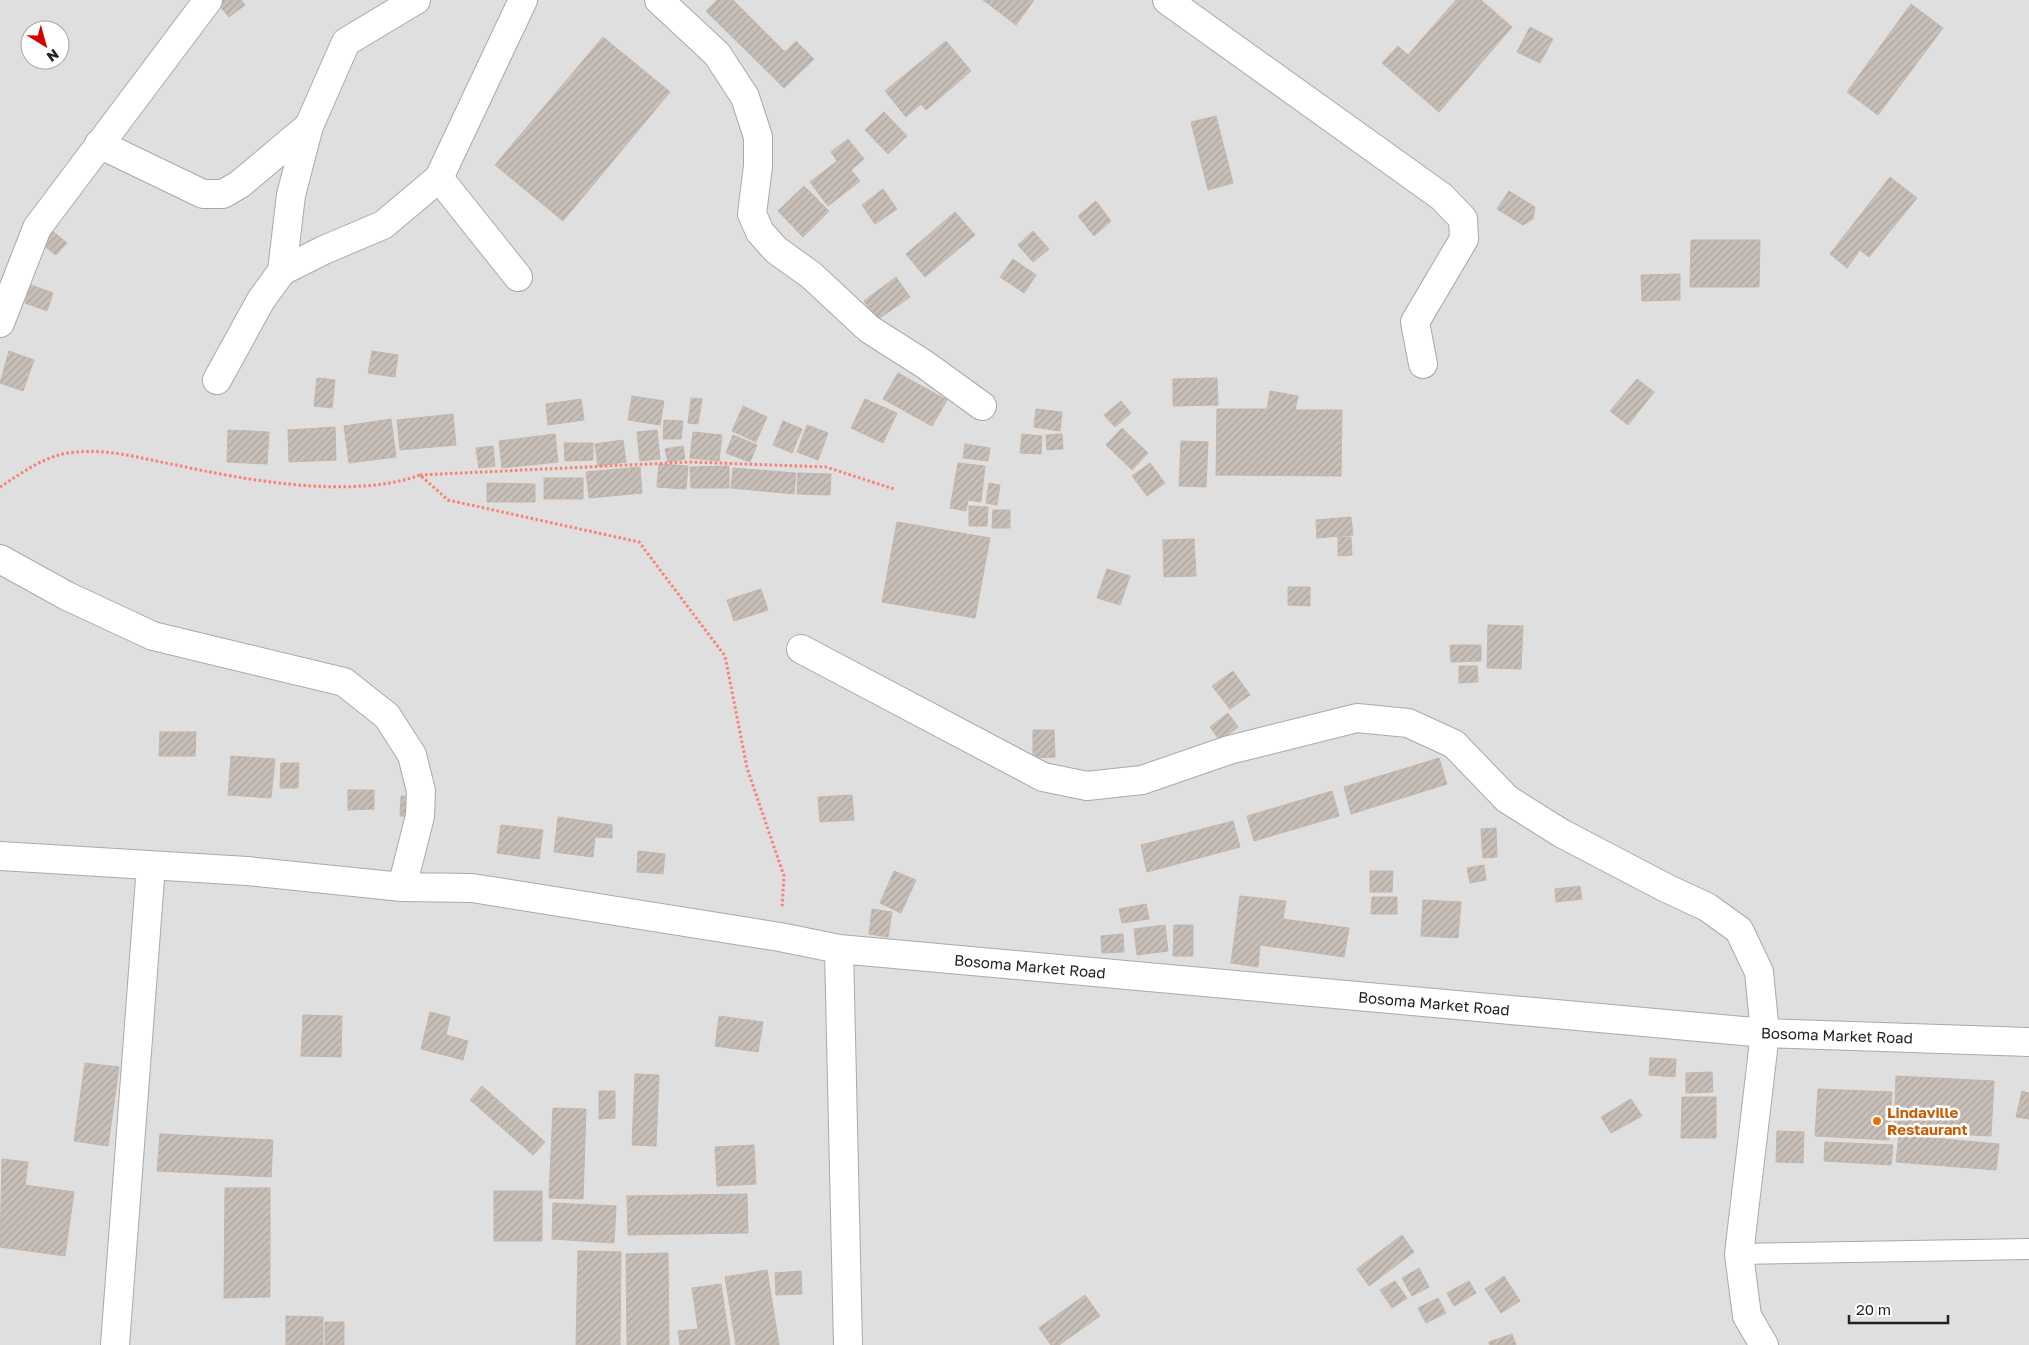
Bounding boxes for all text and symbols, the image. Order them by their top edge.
north arrow [20,20,70,70]
text: N [44,46,62,66]
street label: Bosoma Market Road [953,950,1107,982]
street label: Bosoma Market Road [1357,987,1511,1019]
street label: Bosoma Market Road [1761,1023,1913,1047]
place label: Lindaville Restaurant [1887,1103,1967,1138]
marker: Lindaville Restaurant [1871,1115,1883,1127]
scale bar [1849,1292,1948,1324]
text: 20 m [1856,1300,1891,1318]

